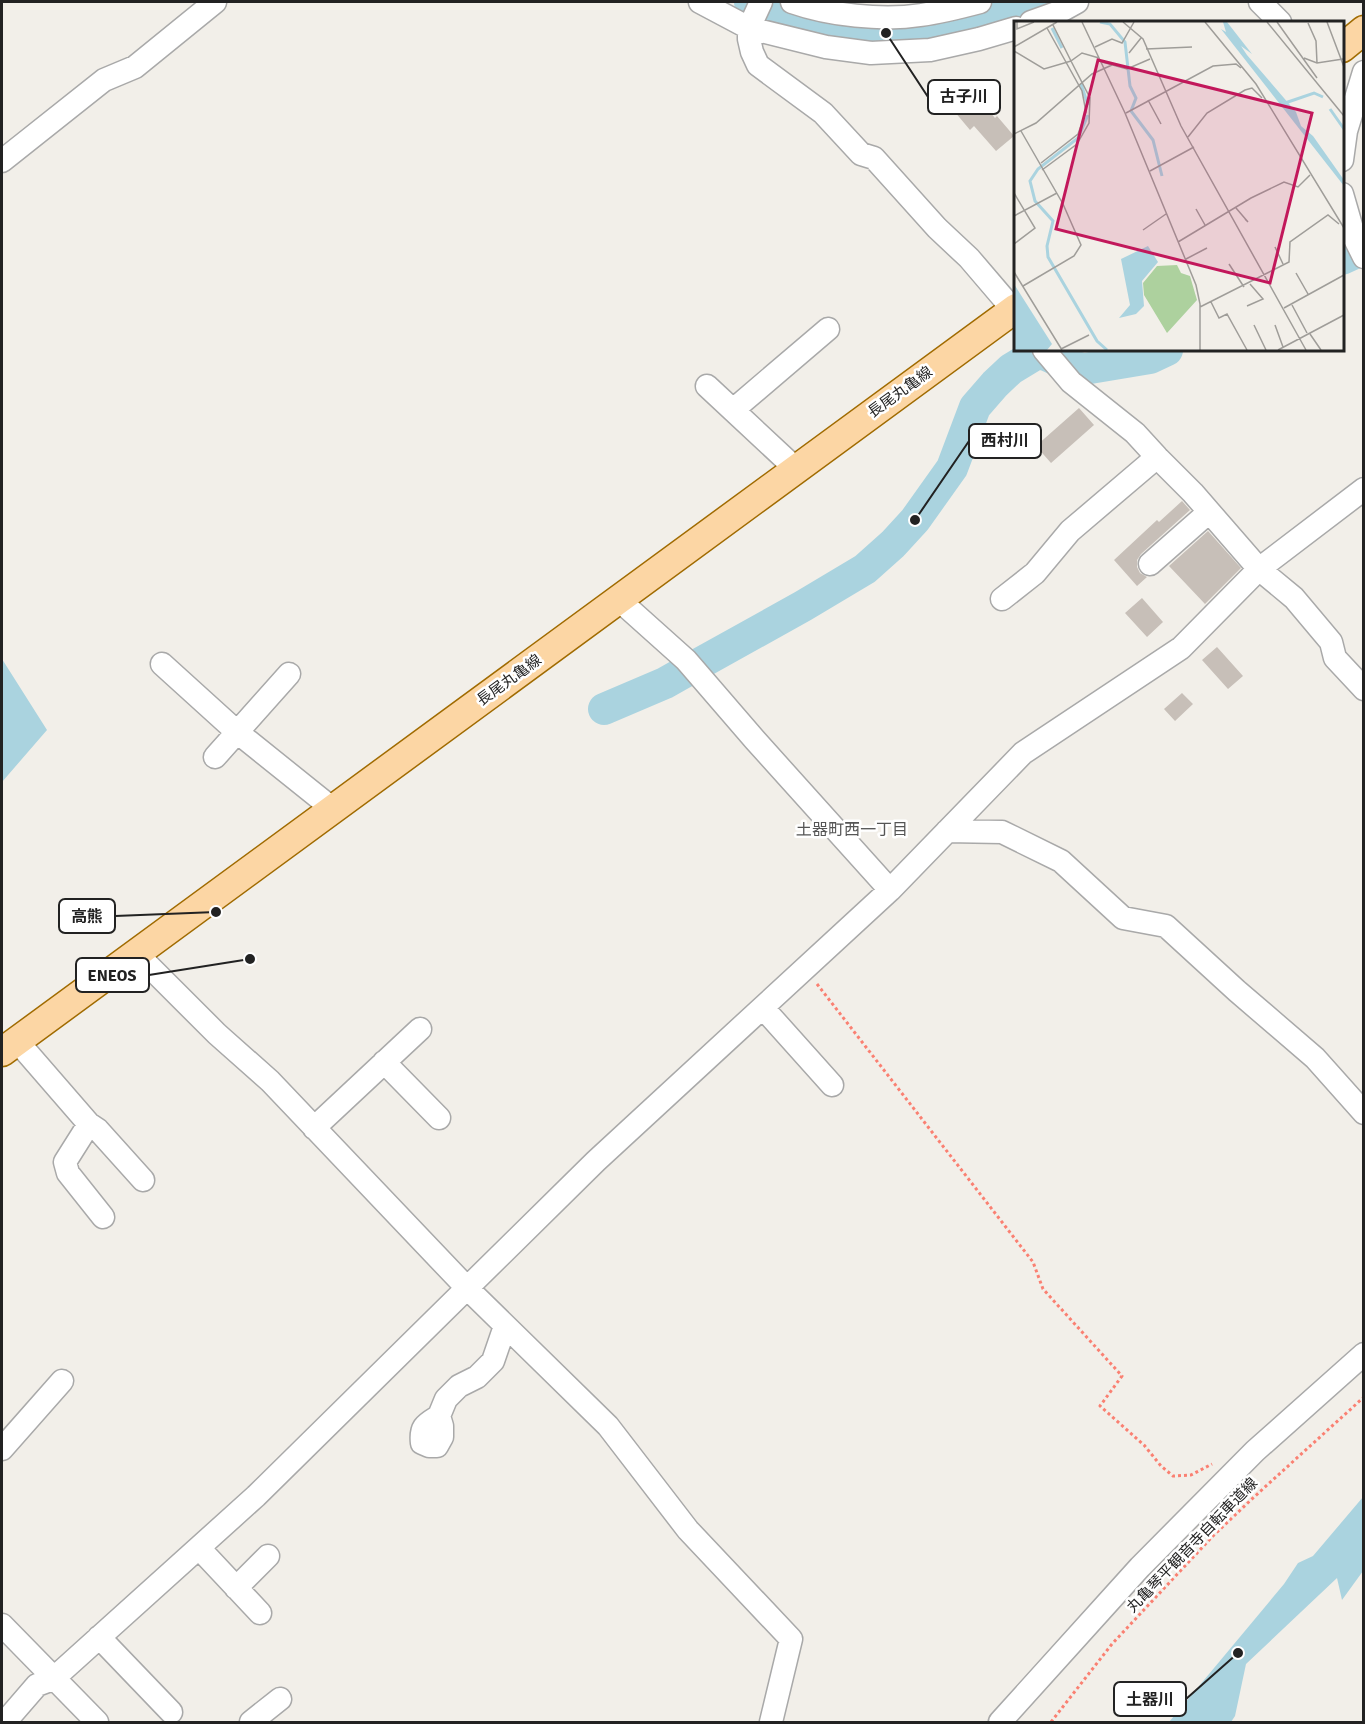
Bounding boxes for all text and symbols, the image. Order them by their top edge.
inset map [1014,21,1344,351]
callout: 古子川 [928,80,1000,114]
text: 古子川 [940,87,988,107]
street label: 長尾丸亀線 [864,363,936,421]
callout: 西村川 [969,424,1041,458]
text: 西村川 [981,431,1029,451]
street label: 長尾丸亀線 [473,651,545,709]
district label: 土器町西一丁目 [796,820,908,840]
callout: 高熊 [59,899,115,933]
text: 高熊 [71,907,103,927]
callout: ENEOS [76,958,149,992]
text: ENEOS [88,966,137,986]
street label: 丸亀琴平観音寺自転車道線 [1123,1474,1261,1616]
callout: 土器川 [1114,1682,1186,1716]
text: 土器川 [1126,1690,1174,1710]

